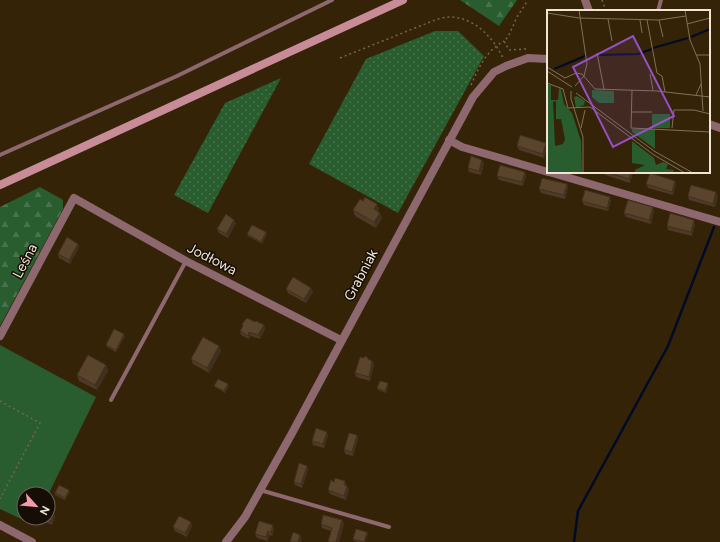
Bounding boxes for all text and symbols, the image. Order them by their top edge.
inset map [547,10,710,173]
street label: Jodłowa [184,239,240,279]
street label: Leśna [9,241,41,281]
street label: Grabniak [340,246,382,304]
north arrow [16,486,56,526]
text: N [37,504,52,517]

